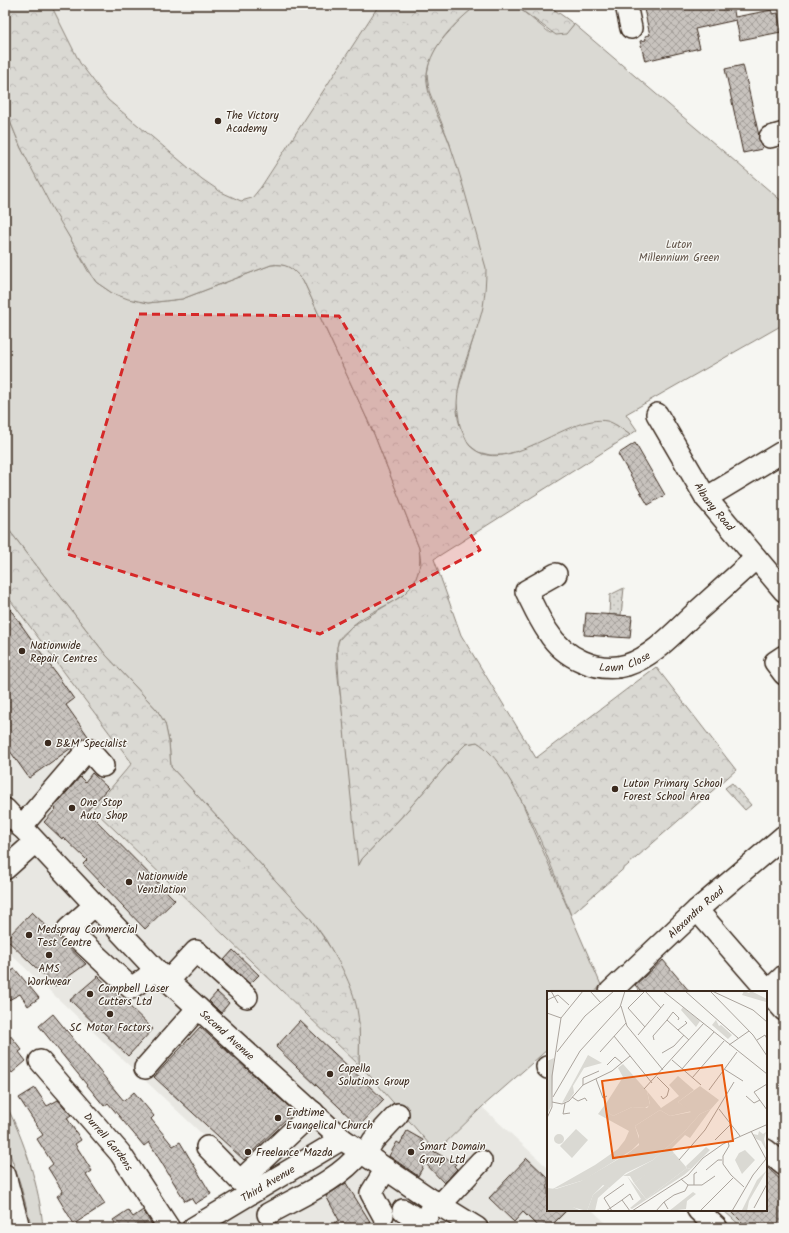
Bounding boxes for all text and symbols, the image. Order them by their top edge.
place label: The Victory Academy [226,107,279,138]
marker: The Victory Academy [213,116,223,126]
park label: Luton Millennium Green [639,236,719,267]
street label: Albany Road [689,479,739,536]
place label: Nationwide Repair Centres [30,637,98,668]
marker: Nationwide Repair Centres [17,646,27,656]
street label: Lawn Close [598,647,655,678]
place label: B&M Specialist [56,735,128,753]
marker: B&M Specialist [43,738,53,748]
place label: Luton Primary School Forest School Area [623,775,723,806]
marker: Luton Primary School Forest School Area [610,784,620,794]
place label: One Stop Auto Shop [80,794,128,825]
marker: One Stop Auto Shop [67,803,77,813]
place label: Nationwide Ventilation [137,868,188,899]
marker: Nationwide Ventilation [124,877,134,887]
street label: Alexandra Road [664,882,729,943]
place label: Medspray Commercial Test Centre [37,921,138,952]
marker: Medspray Commercial Test Centre [24,930,34,940]
marker: AMS Workwear [44,950,54,960]
place label: AMS Workwear [27,960,72,991]
place label: Campbell Laser Cutters Ltd [98,980,170,1011]
marker: Campbell Laser Cutters Ltd [85,989,95,999]
inset map [547,991,767,1211]
street label: Second Avenue [195,1006,258,1065]
marker: SC Motor Factors [105,1009,115,1019]
place label: SC Motor Factors [69,1019,151,1037]
place label: Capella Solutions Group [338,1060,410,1091]
marker: Capella Solutions Group [325,1069,335,1079]
place label: Endtime Evangelical Church [286,1104,373,1135]
street label: Durrell Gardens [79,1109,138,1175]
marker: Endtime Evangelical Church [273,1113,283,1123]
place label: Smart Domain Group Ltd [419,1138,486,1169]
place label: Freelance Mazda [256,1144,333,1162]
marker: Freelance Mazda [243,1147,253,1157]
marker: Smart Domain Group Ltd [406,1147,416,1157]
street label: Third Avenue [238,1161,299,1207]

